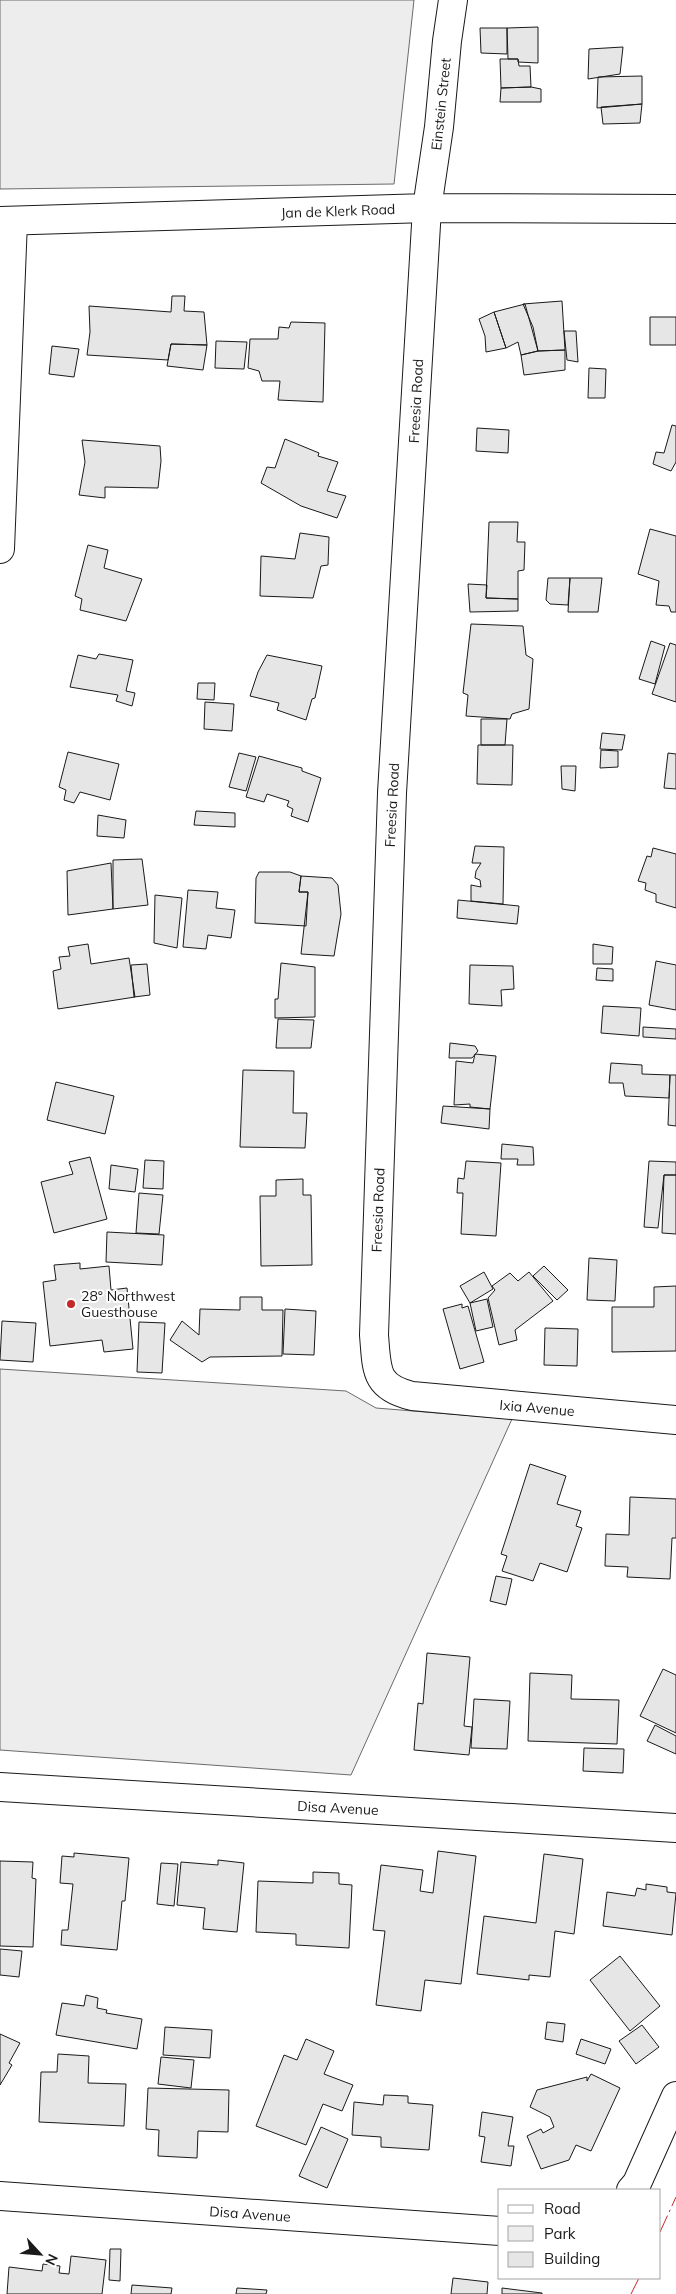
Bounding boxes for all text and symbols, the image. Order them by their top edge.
street label: Einstein Street [427,57,455,151]
street label: Jan de Klerk Road [280,200,396,222]
street label: Freesia Road [405,358,427,444]
street label: Freesia Road [381,762,403,848]
street label: Freesia Road [368,1167,388,1253]
place label: 28° Northwest Guesthouse [81,1287,175,1321]
marker: 28° Northwest Guesthouse [65,1298,77,1310]
street label: Ixia Avenue [499,1396,575,1420]
street label: Disa Avenue [297,1797,379,1819]
legend [498,2189,661,2279]
text: Road [544,2199,581,2218]
street label: Disa Avenue [209,2202,291,2226]
text: Park [544,2224,576,2243]
north arrow [15,2229,65,2279]
text: Building [544,2249,600,2268]
text: N [41,2251,62,2268]

